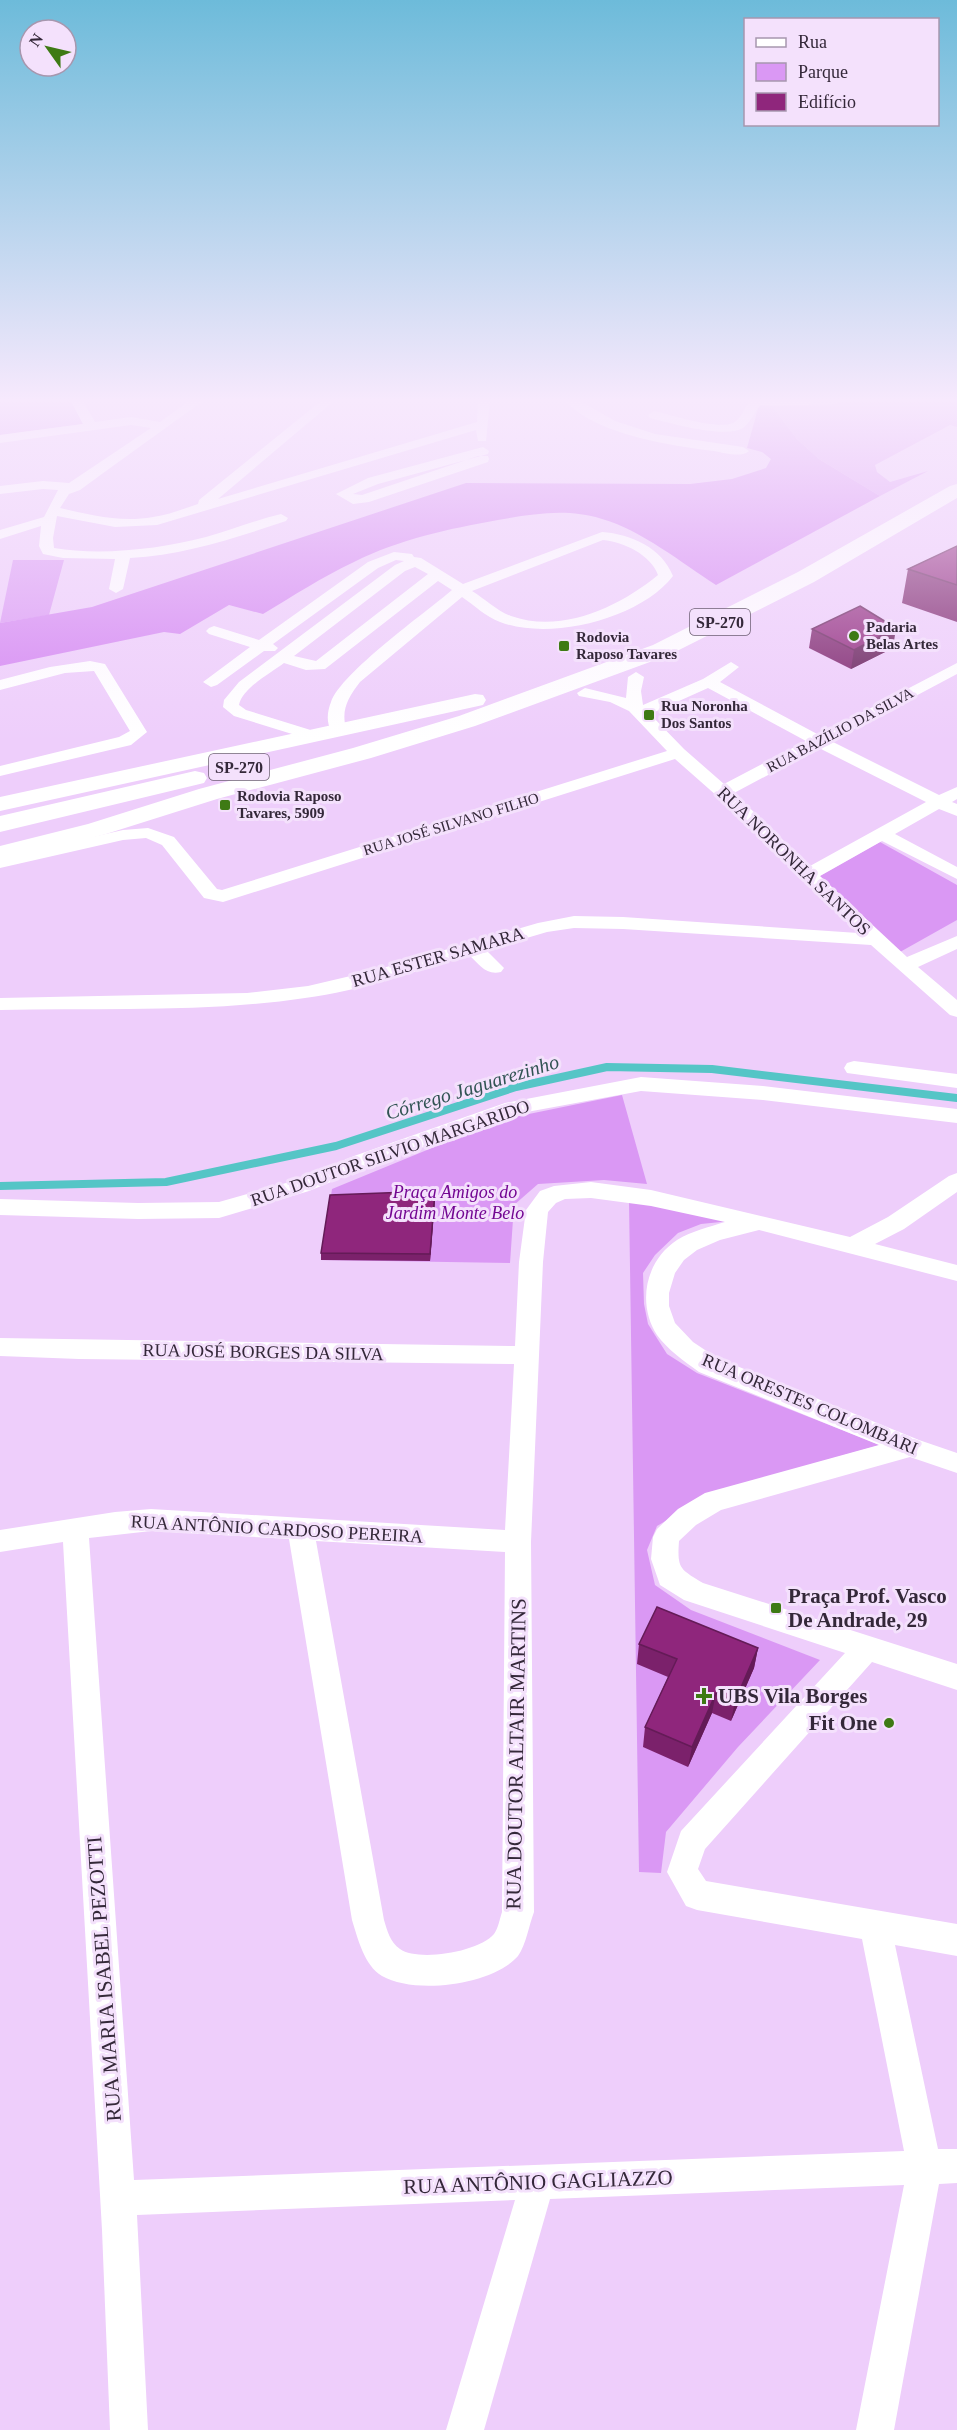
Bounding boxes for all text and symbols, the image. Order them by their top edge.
north arrow [18,18,78,78]
legend [744,18,939,126]
text: N [26,30,47,49]
text: Rua [798,32,827,52]
text: Parque [798,62,848,82]
text: Edifício [798,92,856,112]
road number: SP-270 [690,609,750,635]
place label: Padaria Belas Artes [866,619,938,652]
place label: Rodovia Raposo Tavares [576,629,677,662]
marker: Padaria Belas Artes [847,629,861,643]
marker: Rodovia Raposo Tavares [557,639,571,653]
street label: RUA BAZÍLIO DA SILVA [764,684,916,776]
place label: Rua Noronha Dos Santos [661,698,748,731]
marker: Rua Noronha Dos Santos [642,708,656,722]
road number: SP-270 [209,754,269,780]
street label: RUA NORONHA SANTOS [713,783,875,939]
place label: Rodovia Raposo Tavares, 5909 [237,788,342,821]
street label: RUA JOSÉ SILVANO FILHO [361,790,541,858]
marker: Rodovia Raposo Tavares, 5909 [218,798,232,812]
street label: RUA ESTER SAMARA [350,923,526,991]
water label: Córrego Jaguarezinho [383,1050,562,1125]
street label: RUA DOUTOR SILVIO MARGARIDO [248,1096,532,1210]
park label: Praça Amigos do Jardim Monte Belo [386,1182,524,1223]
street label: RUA JOSÉ BORGES DA SILVA [142,1339,384,1364]
street label: RUA ORESTES COLOMBARI [699,1349,921,1459]
street label: RUA ANTÔNIO CARDOSO PEREIRA [130,1510,424,1547]
place label: Praça Prof. Vasco De Andrade, 29 [788,1584,947,1632]
street label: RUA DOUTOR ALTAIR MARTINS [501,1598,531,1910]
marker: Praça Prof. Vasco De Andrade, 29 [769,1601,783,1615]
place label: UBS Vila Borges [718,1684,867,1708]
marker: UBS Vila Borges [695,1687,713,1705]
place label: Fit One [809,1711,877,1735]
marker: Fit One [882,1716,896,1730]
street label: RUA MARIA ISABEL PEZOTTI [82,1836,126,2122]
street label: RUA ANTÔNIO GAGLIAZZO [403,2165,673,2199]

